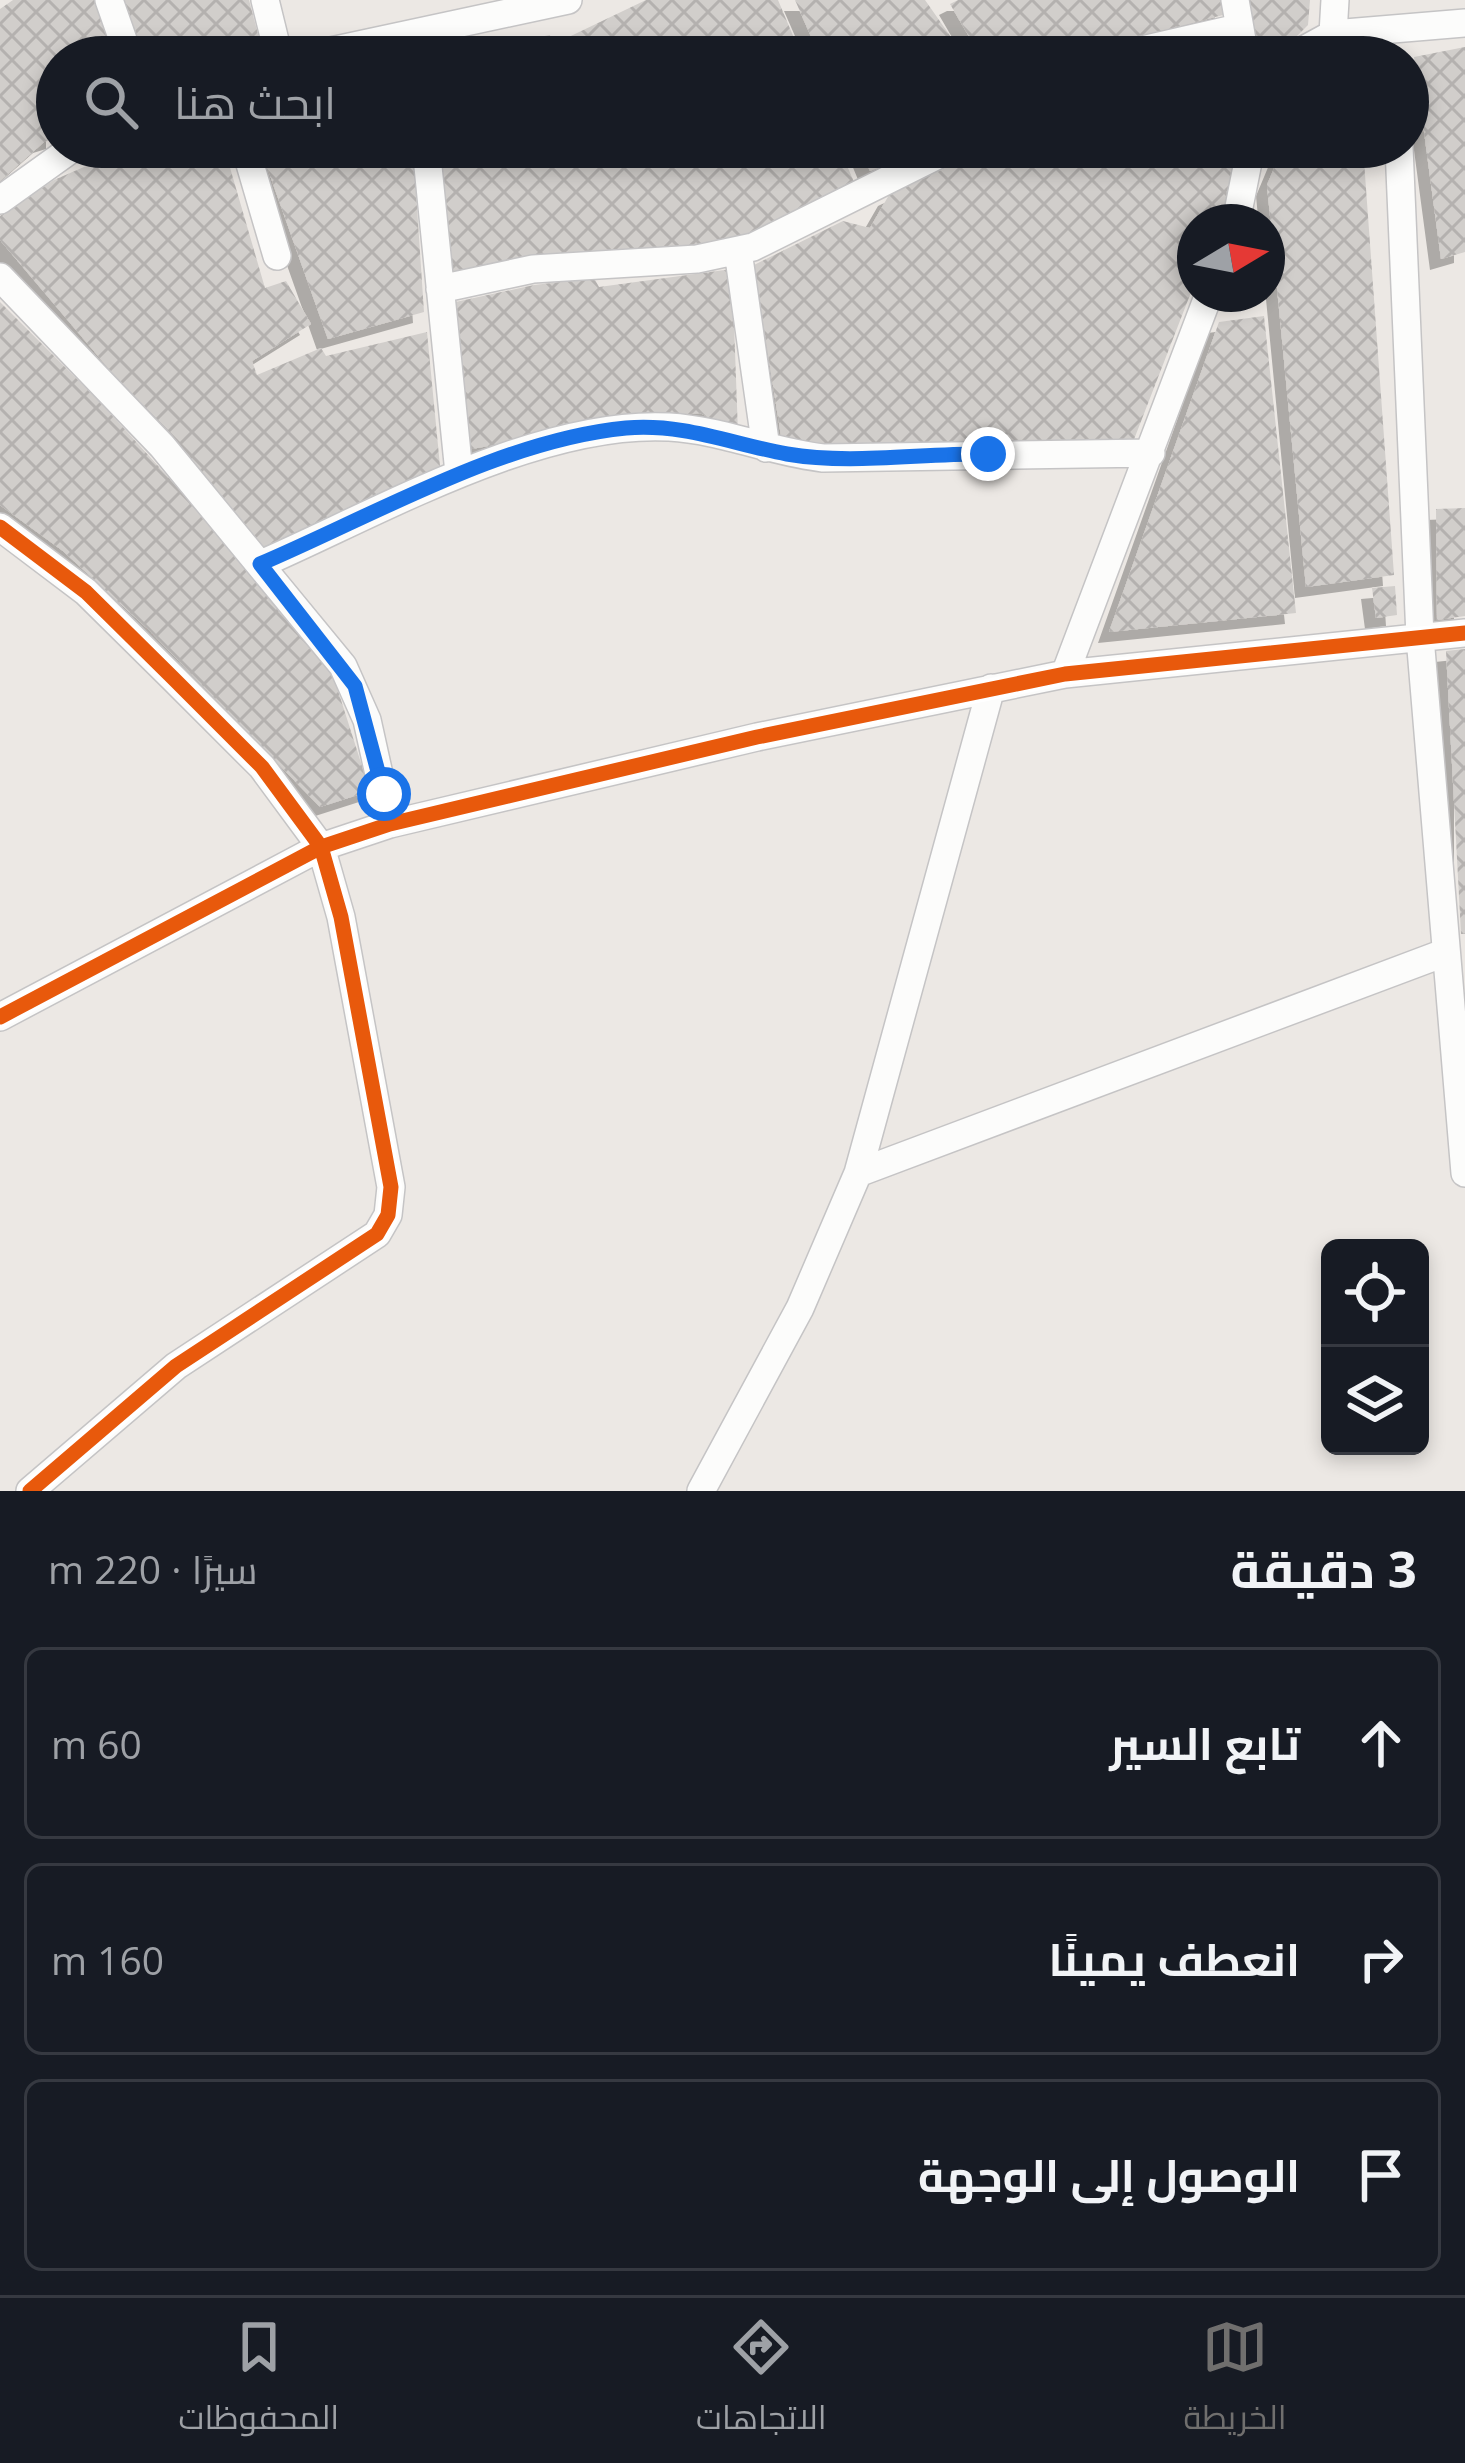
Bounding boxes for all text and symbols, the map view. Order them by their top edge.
search box [36,36,1429,168]
icon: search [78,69,144,135]
text: ابحث هنا [174,71,336,132]
north arrow [1177,204,1285,312]
route end [961,427,1015,481]
route start [357,767,411,821]
map controls [1321,1239,1429,1455]
button: locate [1321,1239,1429,1347]
button: layers [1321,1347,1429,1455]
text: 3 دقيقة [1230,1533,1417,1603]
text: سيرًا · 220 m [48,1542,258,1595]
icon: ahead [1348,1710,1414,1776]
text: تابع السير [1109,1712,1300,1773]
text: 60 m [51,1717,142,1770]
icon: right [1348,1926,1414,1992]
text: انعطف يمينًا [1048,1928,1300,1989]
text: 160 m [51,1933,164,1986]
icon: arrive [1348,2142,1414,2208]
text: الوصول إلى الوجهة [918,2144,1300,2205]
tab: المحفوظات [178,2314,339,2448]
tab: الاتجاهات [696,2314,827,2448]
tab: الخريطة [1184,2314,1287,2448]

